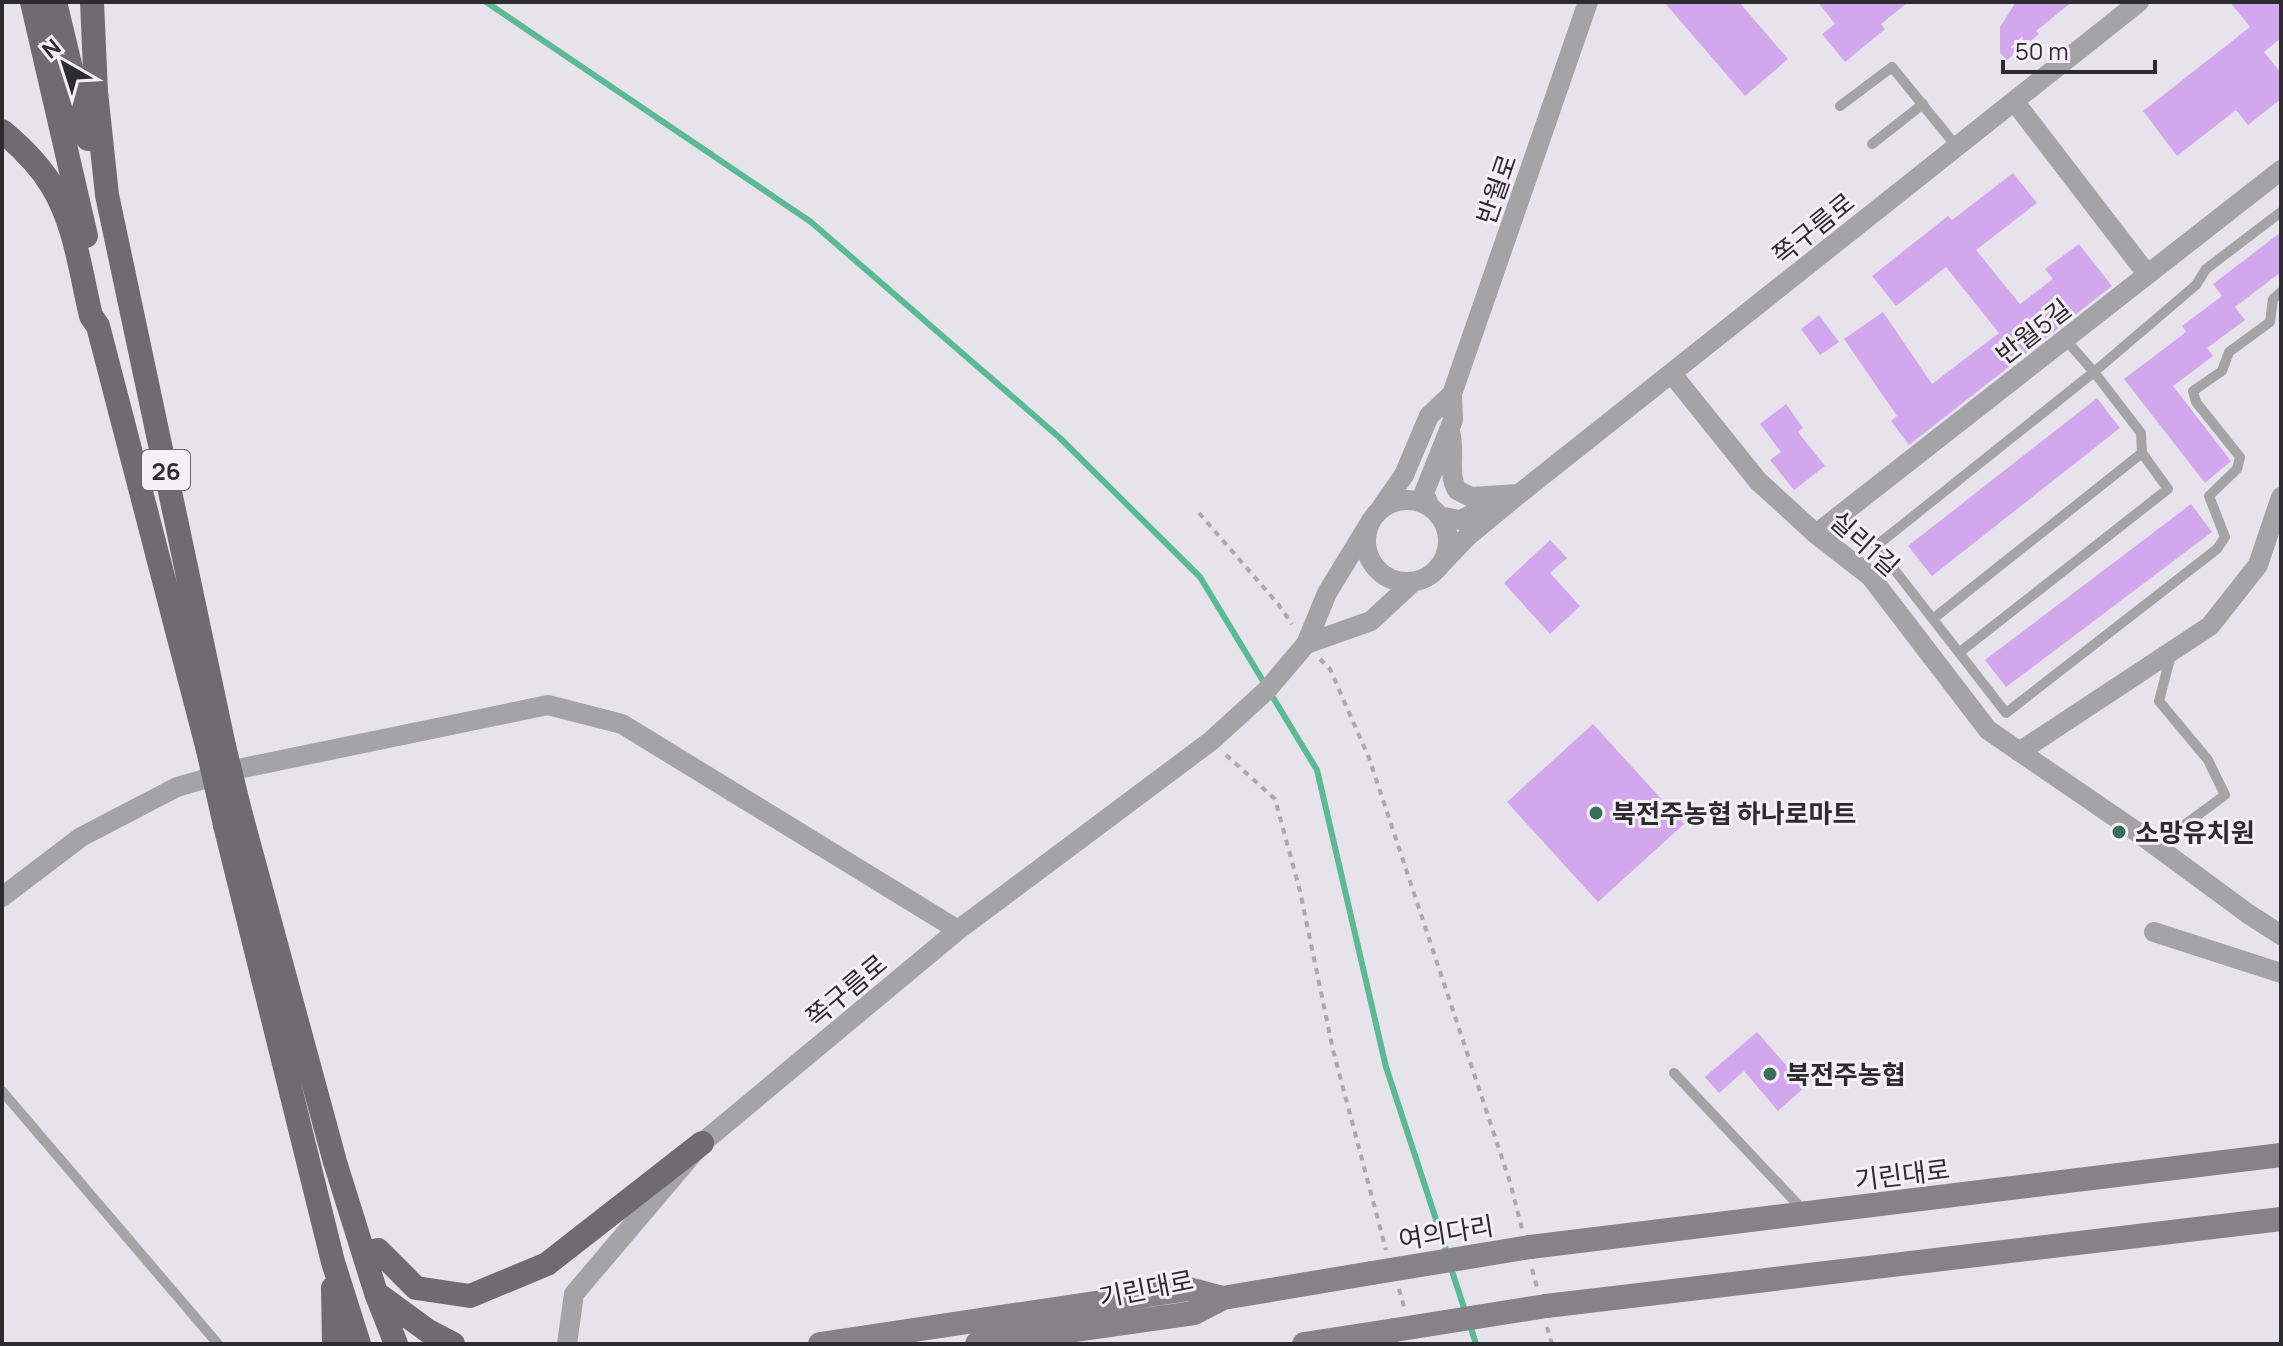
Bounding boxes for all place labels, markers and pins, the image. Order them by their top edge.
place label: 북전주농협 하나로마트 [1612,795,1856,831]
marker: 북전주농협 하나로마트 [1587,804,1605,822]
place label: 소망유치원 [2135,814,2255,850]
marker: 소망유치원 [2110,823,2128,841]
place label: 북전주농협 [1786,1056,1906,1092]
marker: 북전주농협 [1761,1065,1779,1083]

